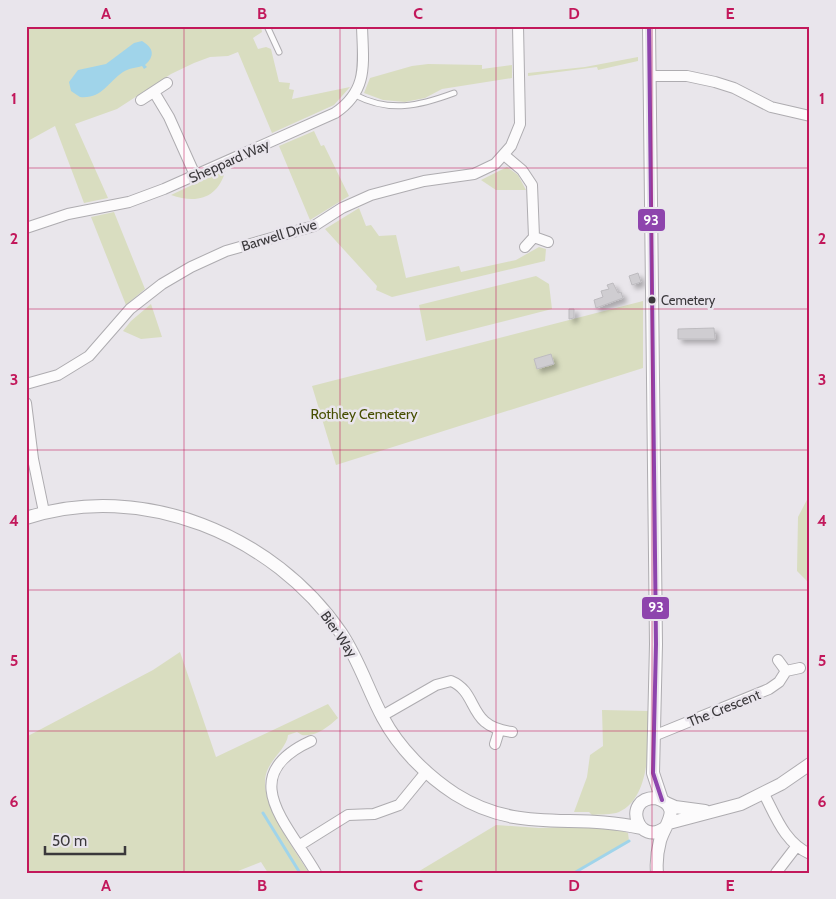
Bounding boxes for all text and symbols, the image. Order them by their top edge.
text: A [101,4,111,23]
text: B [257,4,267,23]
text: C [413,4,423,23]
text: D [568,4,580,23]
text: E [725,4,735,23]
text: 1 [11,89,17,108]
text: 1 [819,89,825,108]
street label: Sheppard Way [186,135,272,187]
line badge: 93 [637,208,666,232]
text: 93 [643,211,659,229]
street label: Barwell Drive [239,215,319,255]
text: 2 [10,229,18,248]
text: 2 [818,229,826,248]
place label: Cemetery [661,292,716,308]
marker: Cemetery [647,295,657,305]
text: 3 [10,370,18,389]
text: 3 [818,370,826,389]
park label: Rothley Cemetery [310,405,418,423]
text: 4 [9,511,19,530]
text: 4 [817,511,827,530]
line badge: 93 [641,596,670,620]
text: 93 [648,598,664,616]
street label: Bier Way [317,607,361,661]
text: 5 [10,651,18,670]
text: 5 [818,651,826,670]
street label: The Crescent [685,685,763,731]
text: 6 [10,792,19,811]
text: 6 [818,792,827,811]
scale bar [45,824,125,856]
text: 50 m [52,832,87,850]
text: A [101,876,111,895]
text: B [257,876,267,895]
text: C [413,876,423,895]
text: D [568,876,580,895]
text: E [725,876,735,895]

